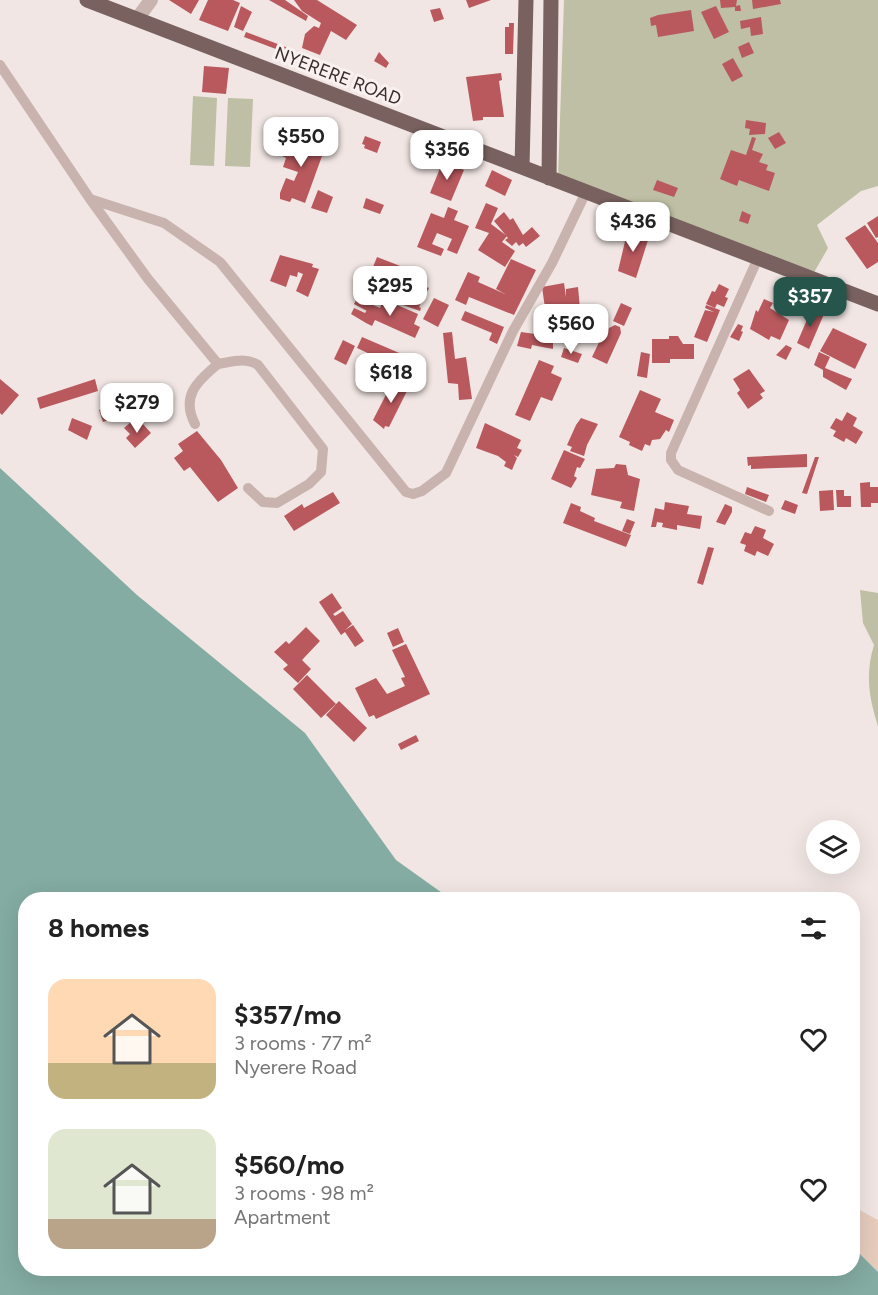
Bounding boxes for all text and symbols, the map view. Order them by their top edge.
street label: NYERERE ROAD [272,42,404,110]
pin: $550 [265,117,337,168]
text: $550 [277,124,325,148]
pin: $356 [411,130,483,181]
text: $356 [424,137,470,161]
pin: $436 [597,202,669,253]
text: $436 [610,209,656,233]
pin: $295 [354,266,426,317]
text: $295 [367,273,413,297]
pin: $357 [774,277,846,328]
text: $357 [788,284,832,308]
pin: $560 [535,304,607,355]
text: $560 [547,311,595,335]
pin: $618 [355,353,427,404]
text: $618 [369,360,413,384]
pin: $279 [101,383,173,434]
text: $279 [114,390,160,414]
map controls [806,820,860,874]
button: layers [806,820,860,874]
text: 8 homes [48,912,149,944]
icon: filters [797,912,830,945]
text: $357/mo [234,999,341,1031]
icon: home [96,1003,168,1075]
icon: heart [797,1023,830,1056]
text: 3 rooms · 77 m² [234,1031,372,1055]
text: Nyerere Road [234,1055,357,1079]
text: $560/mo [234,1149,344,1181]
icon: home [96,1153,168,1225]
icon: heart [797,1173,830,1206]
text: 3 rooms · 98 m² [234,1181,374,1205]
text: Apartment [234,1205,331,1229]

